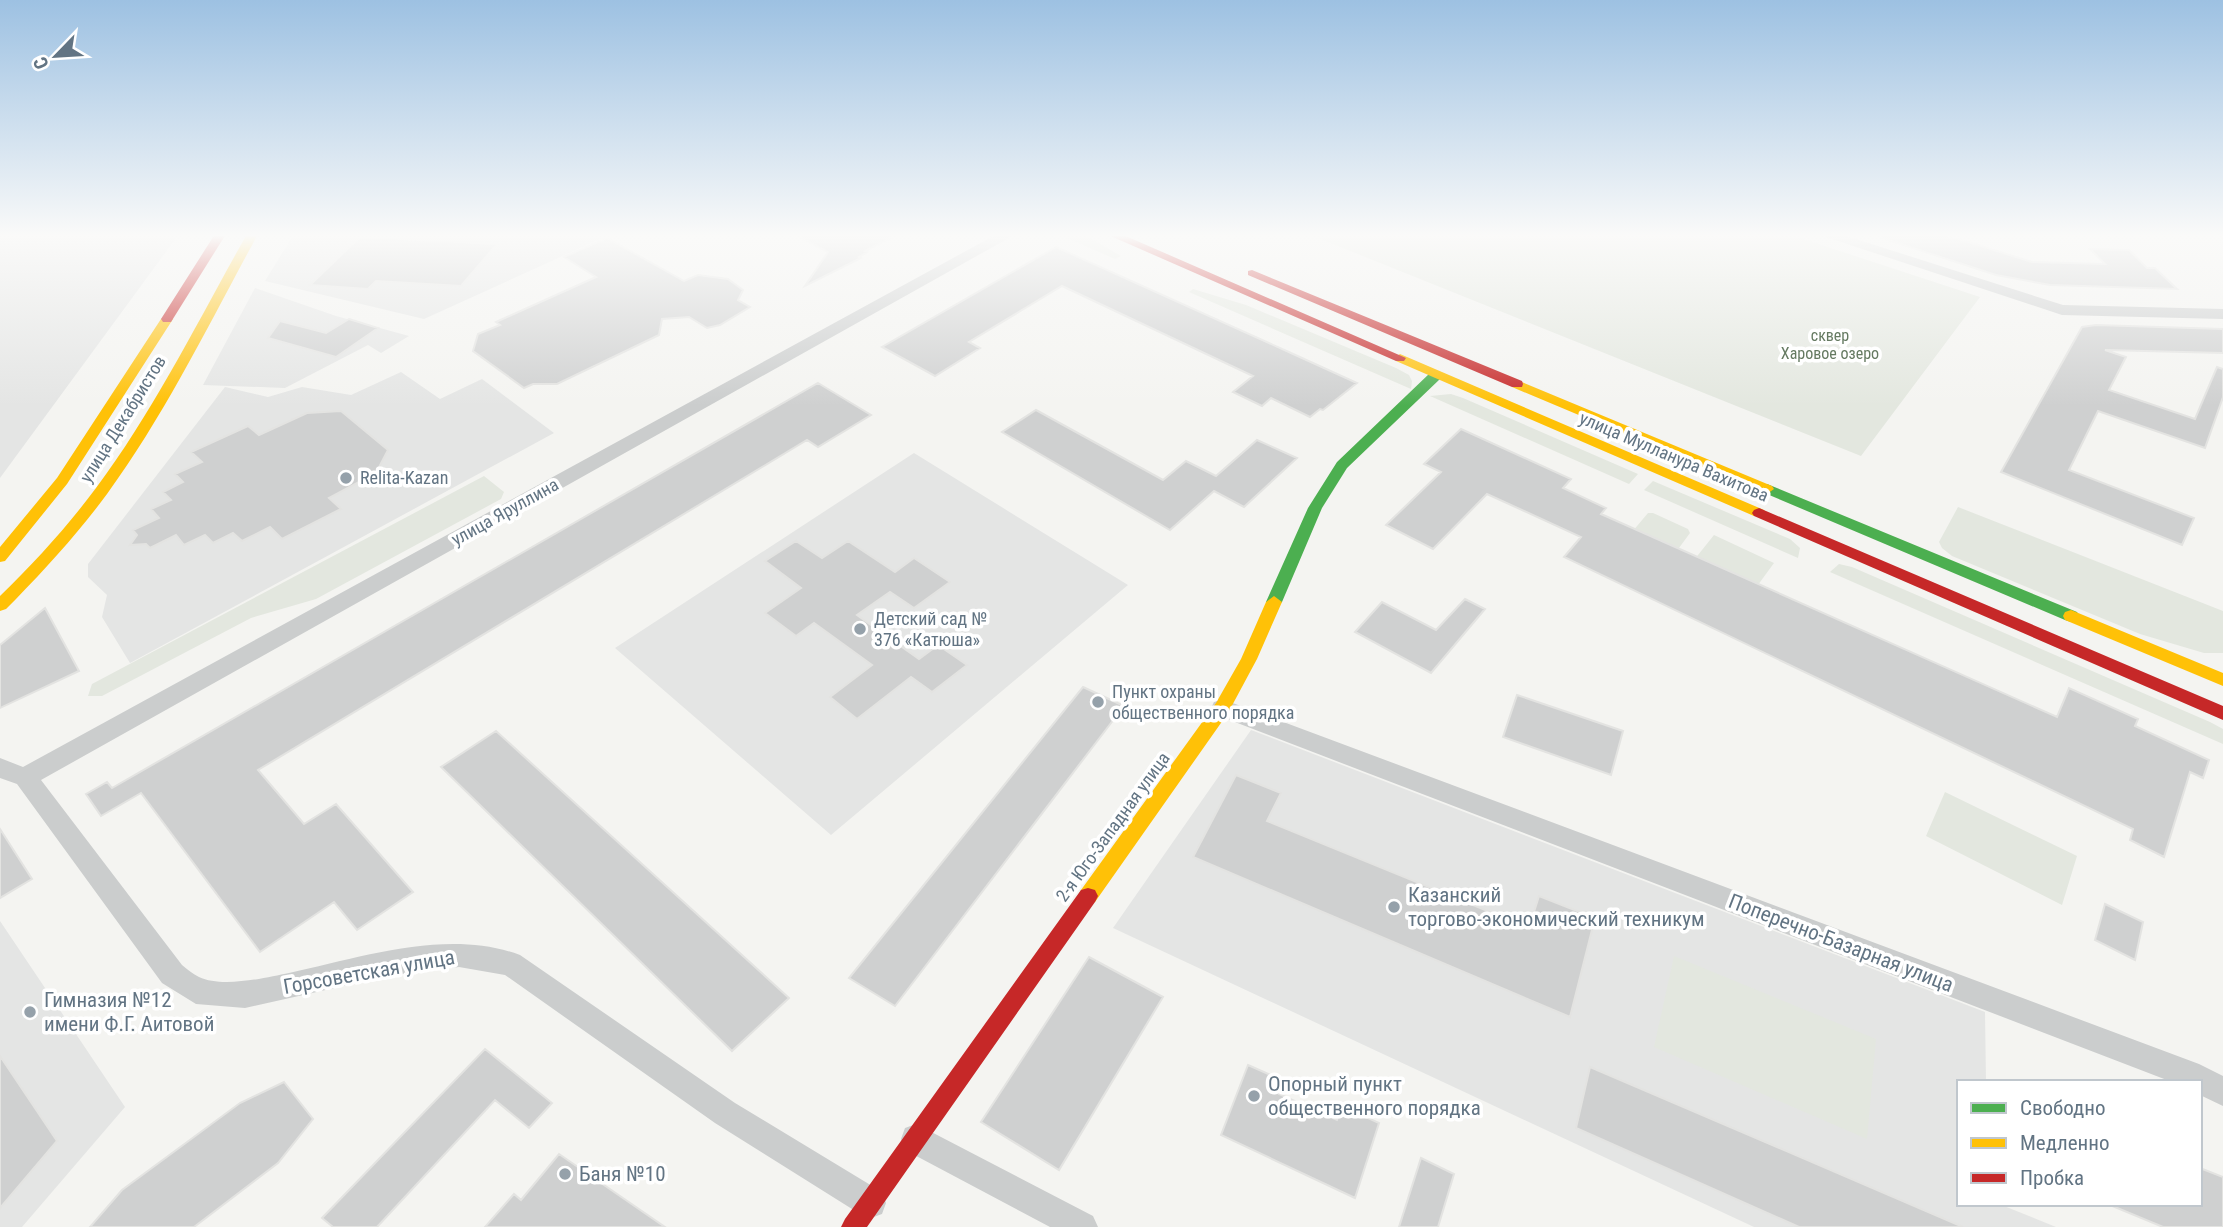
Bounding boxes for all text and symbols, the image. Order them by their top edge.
north arrow [21,21,91,91]
text: С [28,53,54,73]
park label: сквер Харовое озеро [1781,326,1879,363]
street label: улица Декабристов [75,351,170,486]
street label: улица Мулланура Вахитова [1577,407,1772,506]
place label: Relita-Kazan [360,467,448,488]
marker: Relita-Kazan [338,470,354,486]
street label: улица Яруллина [448,474,562,550]
place label: Детский сад № 376 «Катюша» [874,608,987,650]
marker: Детский сад № 376 «Катюша» [852,621,868,637]
place label: Пункт охраны общественного порядка [1112,681,1294,723]
marker: Пункт охраны общественного порядка [1090,694,1106,710]
street label: 2-я Юго-Западная улица [1051,748,1174,905]
place label: Казанский торгово-экономический техникум [1408,883,1705,931]
street label: Поперечно-Базарная улица [1725,889,1957,997]
marker: Казанский торгово-экономический техникум [1386,899,1402,915]
street label: Горсоветская улица [281,945,457,999]
place label: Гимназия №12 имени Ф.Г. Аитовой [44,988,214,1036]
marker: Гимназия №12 имени Ф.Г. Аитовой [22,1004,38,1020]
place label: Опорный пункт общественного порядка [1268,1072,1481,1120]
legend [1957,1080,2202,1206]
marker: Опорный пункт общественного порядка [1246,1088,1262,1104]
text: Свободно [2020,1096,2106,1120]
text: Медленно [2020,1131,2109,1155]
place label: Баня №10 [579,1162,666,1186]
marker: Баня №10 [557,1166,573,1182]
text: Пробка [2020,1166,2084,1190]

